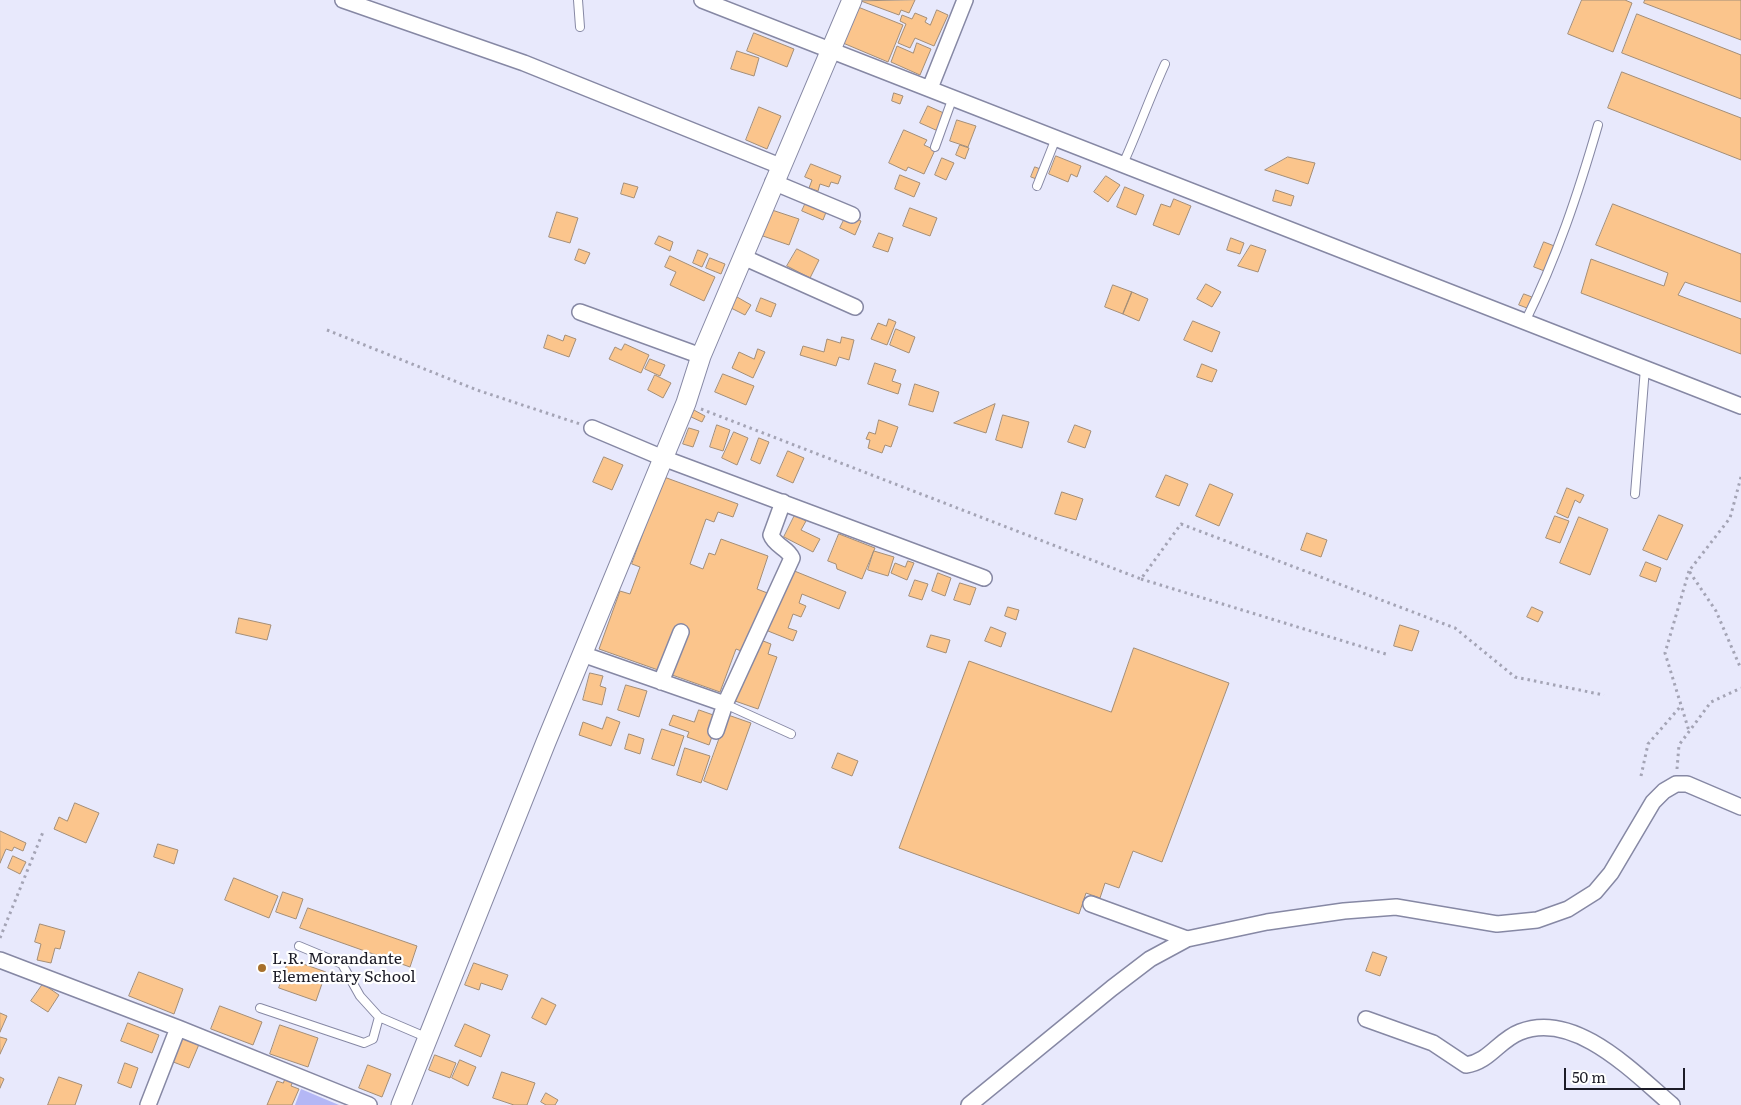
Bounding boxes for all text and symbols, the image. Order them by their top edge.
place label: L.R. Morandante Elementary School [272,949,416,987]
marker: L.R. Morandante Elementary School [256,962,268,974]
scale bar [1566,1058,1687,1090]
text: 50 m [1572,1065,1606,1088]

